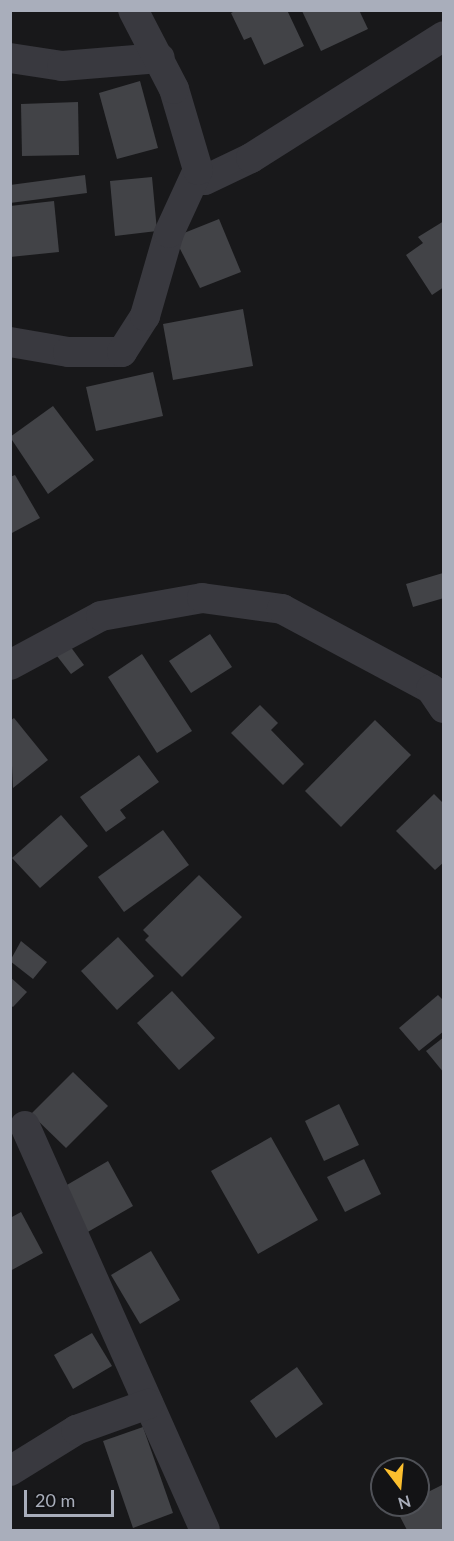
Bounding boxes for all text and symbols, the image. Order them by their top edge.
north arrow [370,1457,430,1517]
scale bar [27,1478,117,1516]
text: 20 m [35,1489,75,1511]
text: N [396,1492,413,1514]

